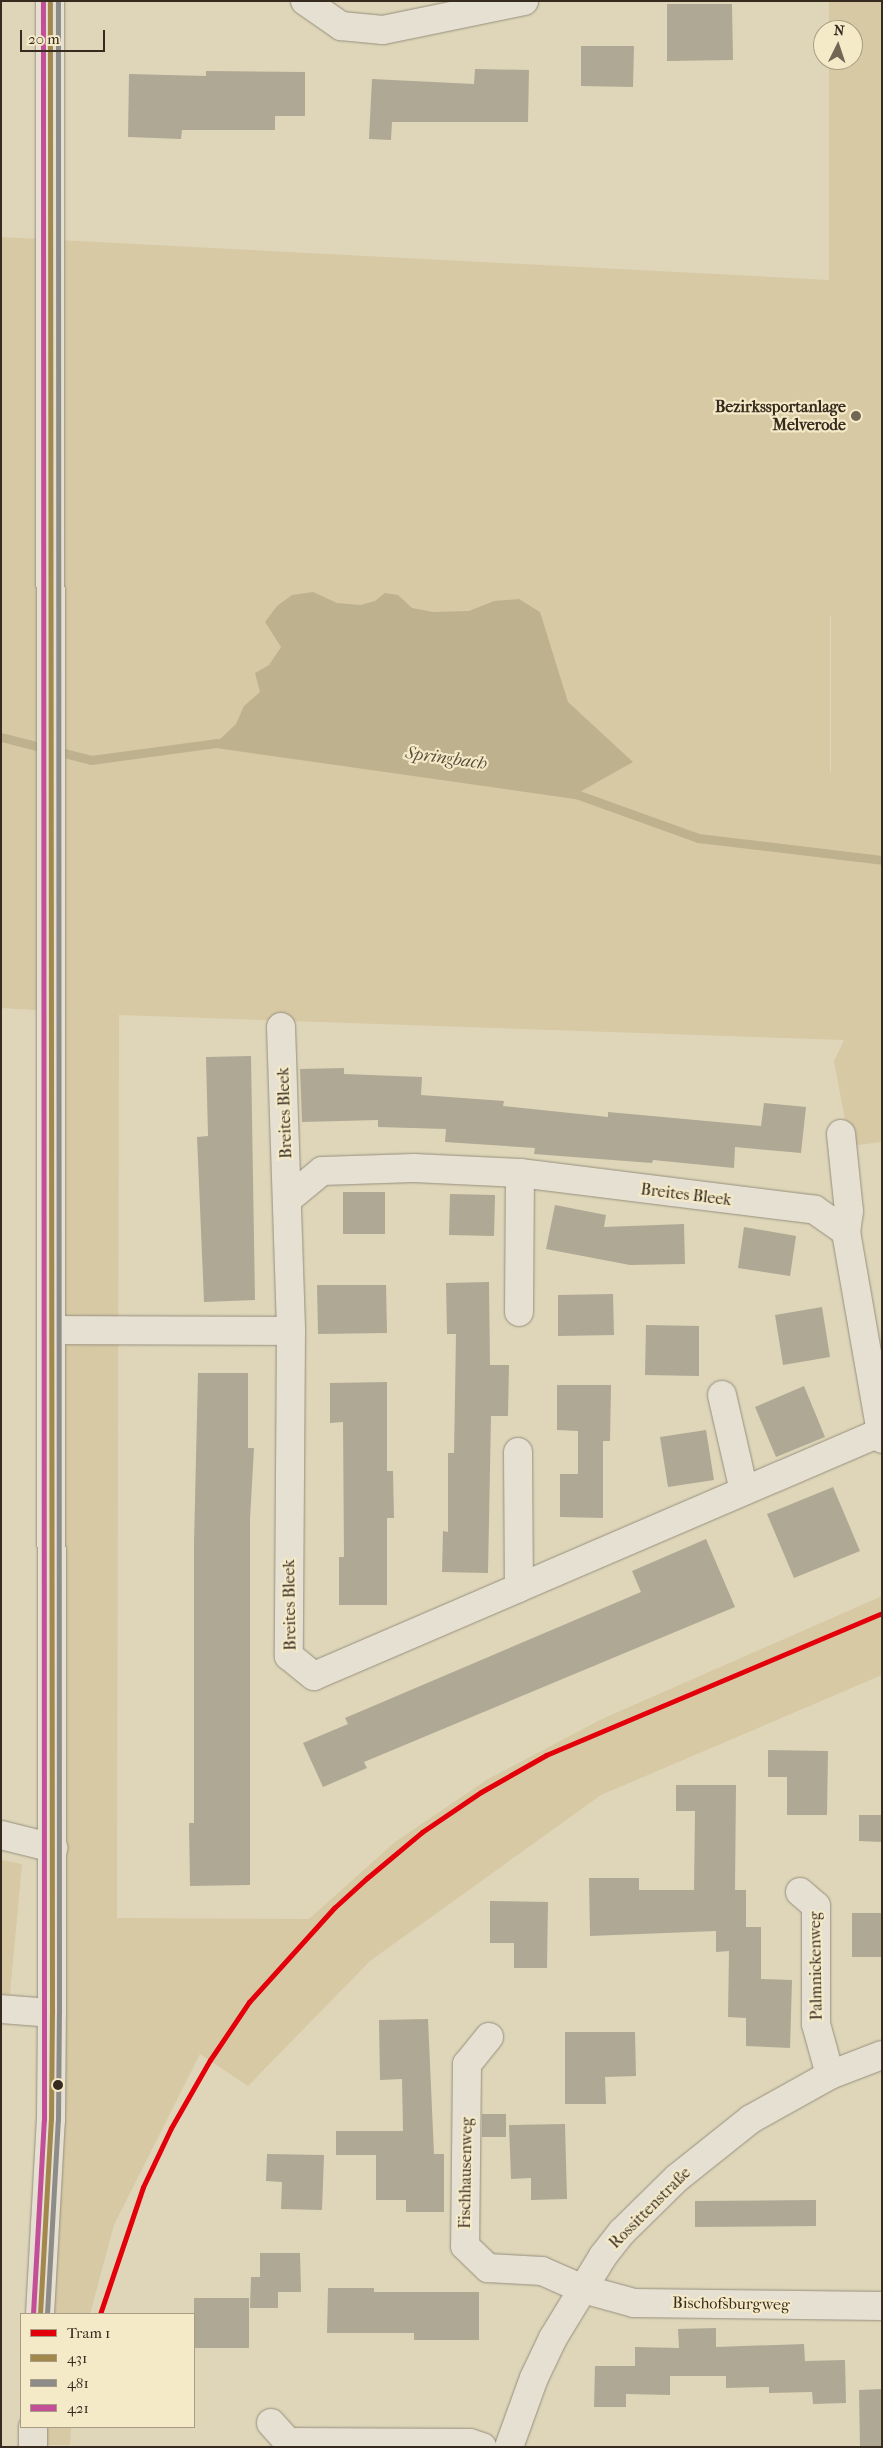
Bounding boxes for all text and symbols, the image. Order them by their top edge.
scale bar [22,20,108,52]
north arrow [813,20,863,70]
text: N [833,22,845,39]
text: 20 m [28,30,60,48]
place label: Bezirkssportanlage Melverode [715,397,846,435]
marker: Bezirkssportanlage Melverode [850,410,862,422]
water label: Springbach [404,743,488,775]
street label: Breites Bleek [274,1067,296,1159]
street label: Breites Bleek [639,1180,733,1210]
street label: Breites Bleek [280,1559,300,1651]
street label: Palmnickenweg [805,1912,827,2020]
unlabelled marker [53,2080,63,2090]
street label: Fischhausenweg [455,2117,477,2229]
street label: Rossittenstraße [605,2163,695,2253]
street label: Bischofsburgweg [672,2293,790,2315]
legend [20,2313,195,2428]
text: Tram 1 [67,2324,110,2342]
text: 431 [67,2349,87,2367]
text: 481 [67,2374,89,2392]
text: 421 [67,2399,89,2417]

